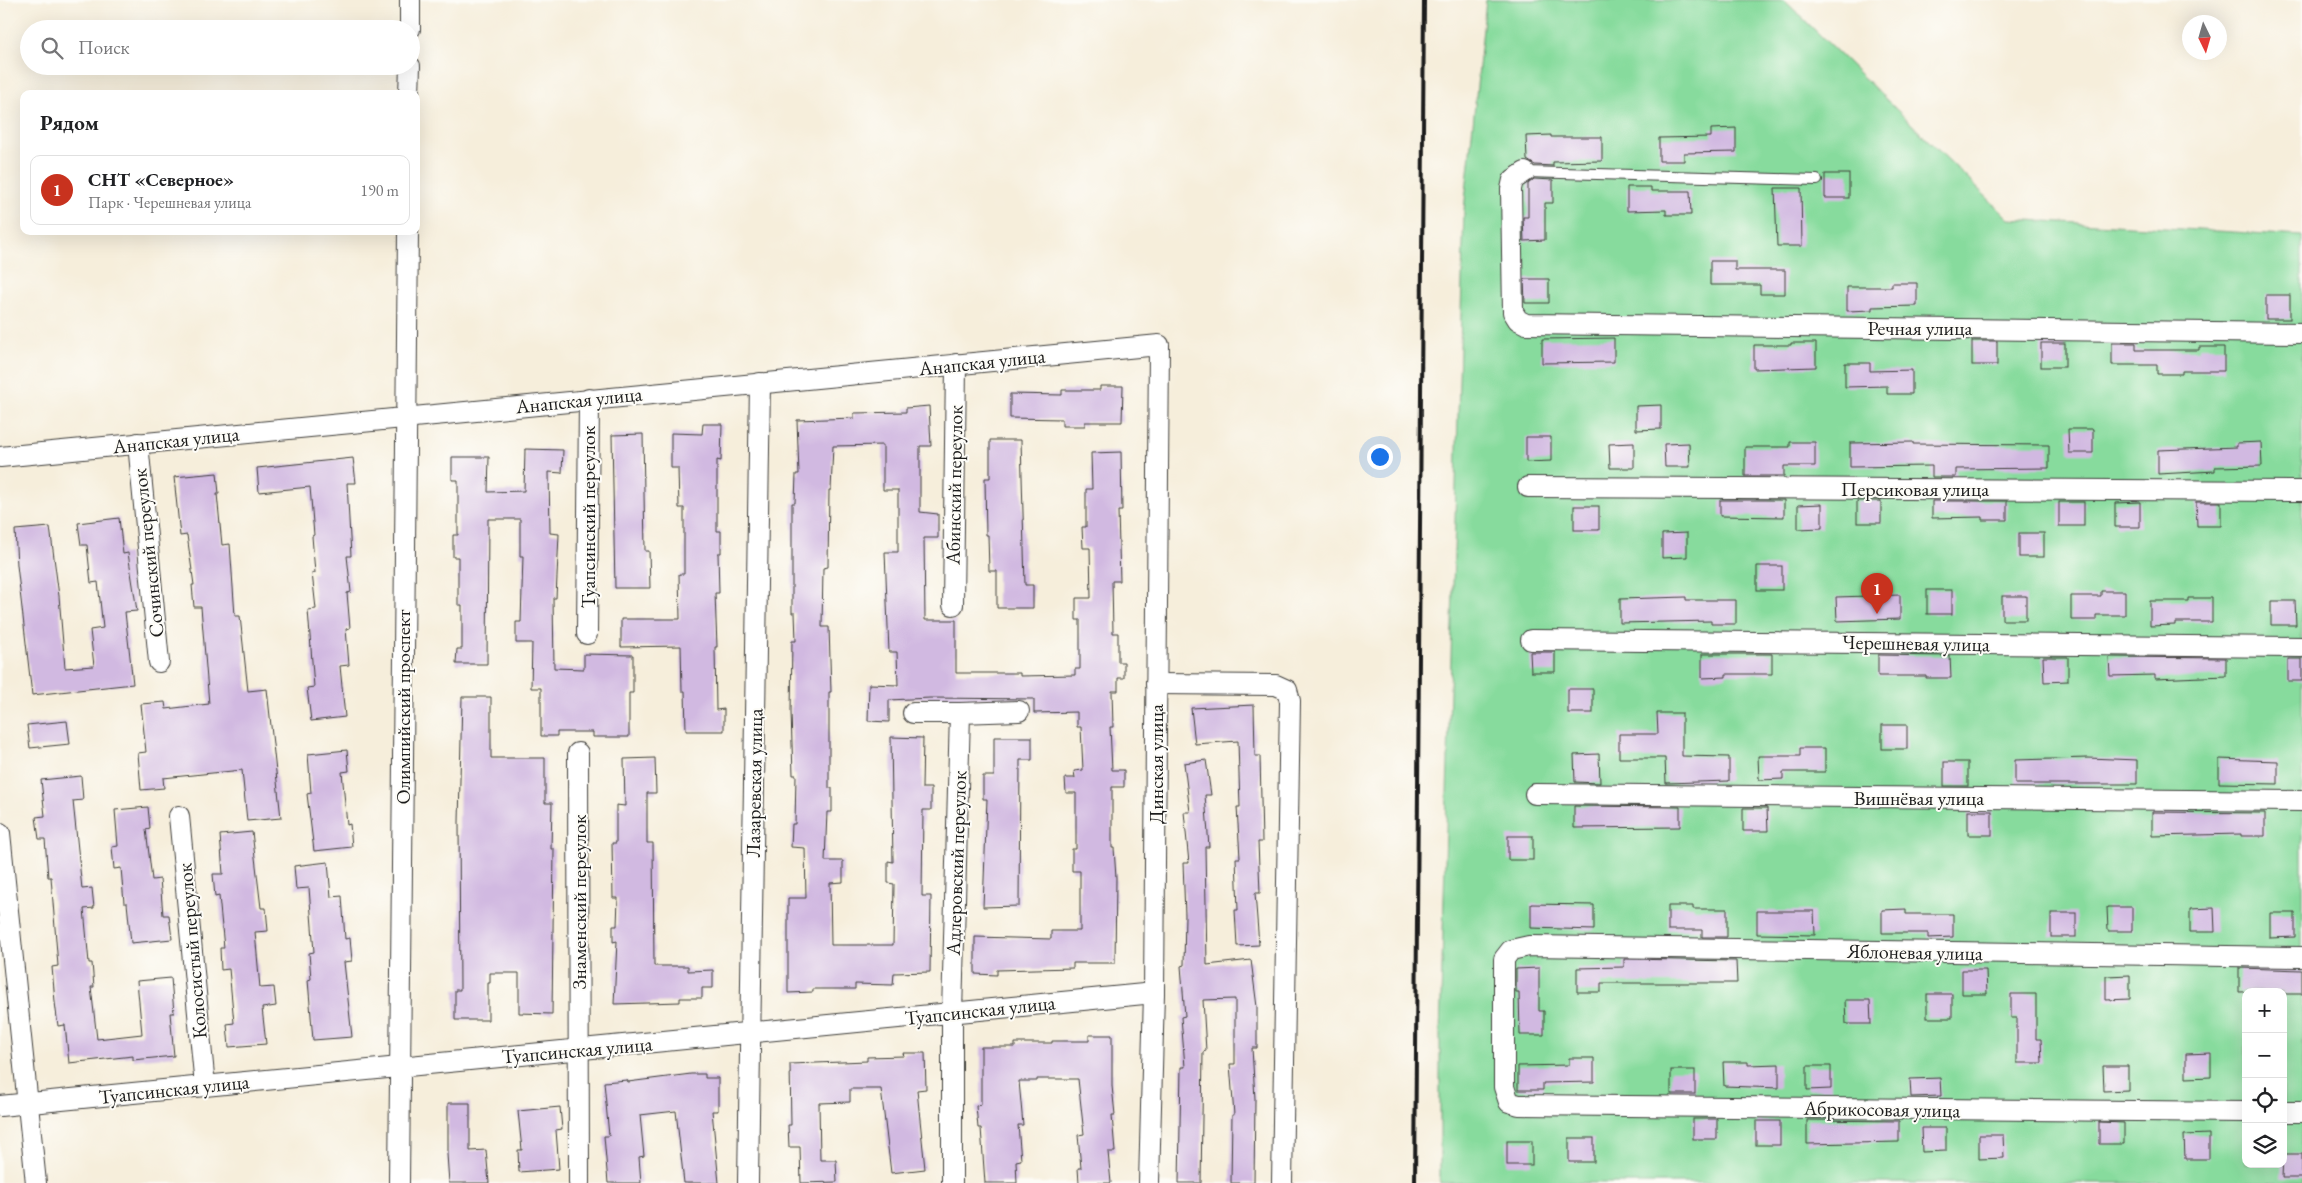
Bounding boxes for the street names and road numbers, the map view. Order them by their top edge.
street label: Речная улица [1868,315,1972,341]
street label: Анапская улица [916,342,1047,382]
street label: Анапская улица [513,380,644,420]
street label: Абинский переулок [940,405,968,566]
street label: Анапская улица [110,420,241,460]
street label: Туапсинский переулок [575,425,601,608]
street label: Сочинский переулок [126,467,170,639]
street label: Персиковая улица [1841,476,1989,502]
street label: Олимпийский проспект [390,610,416,804]
street label: Черешневая улица [1842,629,1990,657]
street label: Динская улица [1143,704,1169,824]
street label: Лазаревская улица [740,708,768,858]
street label: Адлеровский переулок [940,770,972,957]
street label: Вишнёвая улица [1854,785,1984,811]
street label: Знаменский переулок [566,814,592,990]
street label: Колосистый переулок [171,861,213,1040]
street label: Яблоневая улица [1846,938,1983,966]
street label: Туапсинская улица [903,989,1057,1031]
street label: Туапсинская улица [500,1030,654,1070]
street label: Туапсинская улица [97,1068,251,1110]
street label: Абрикосовая улица [1803,1095,1961,1123]

